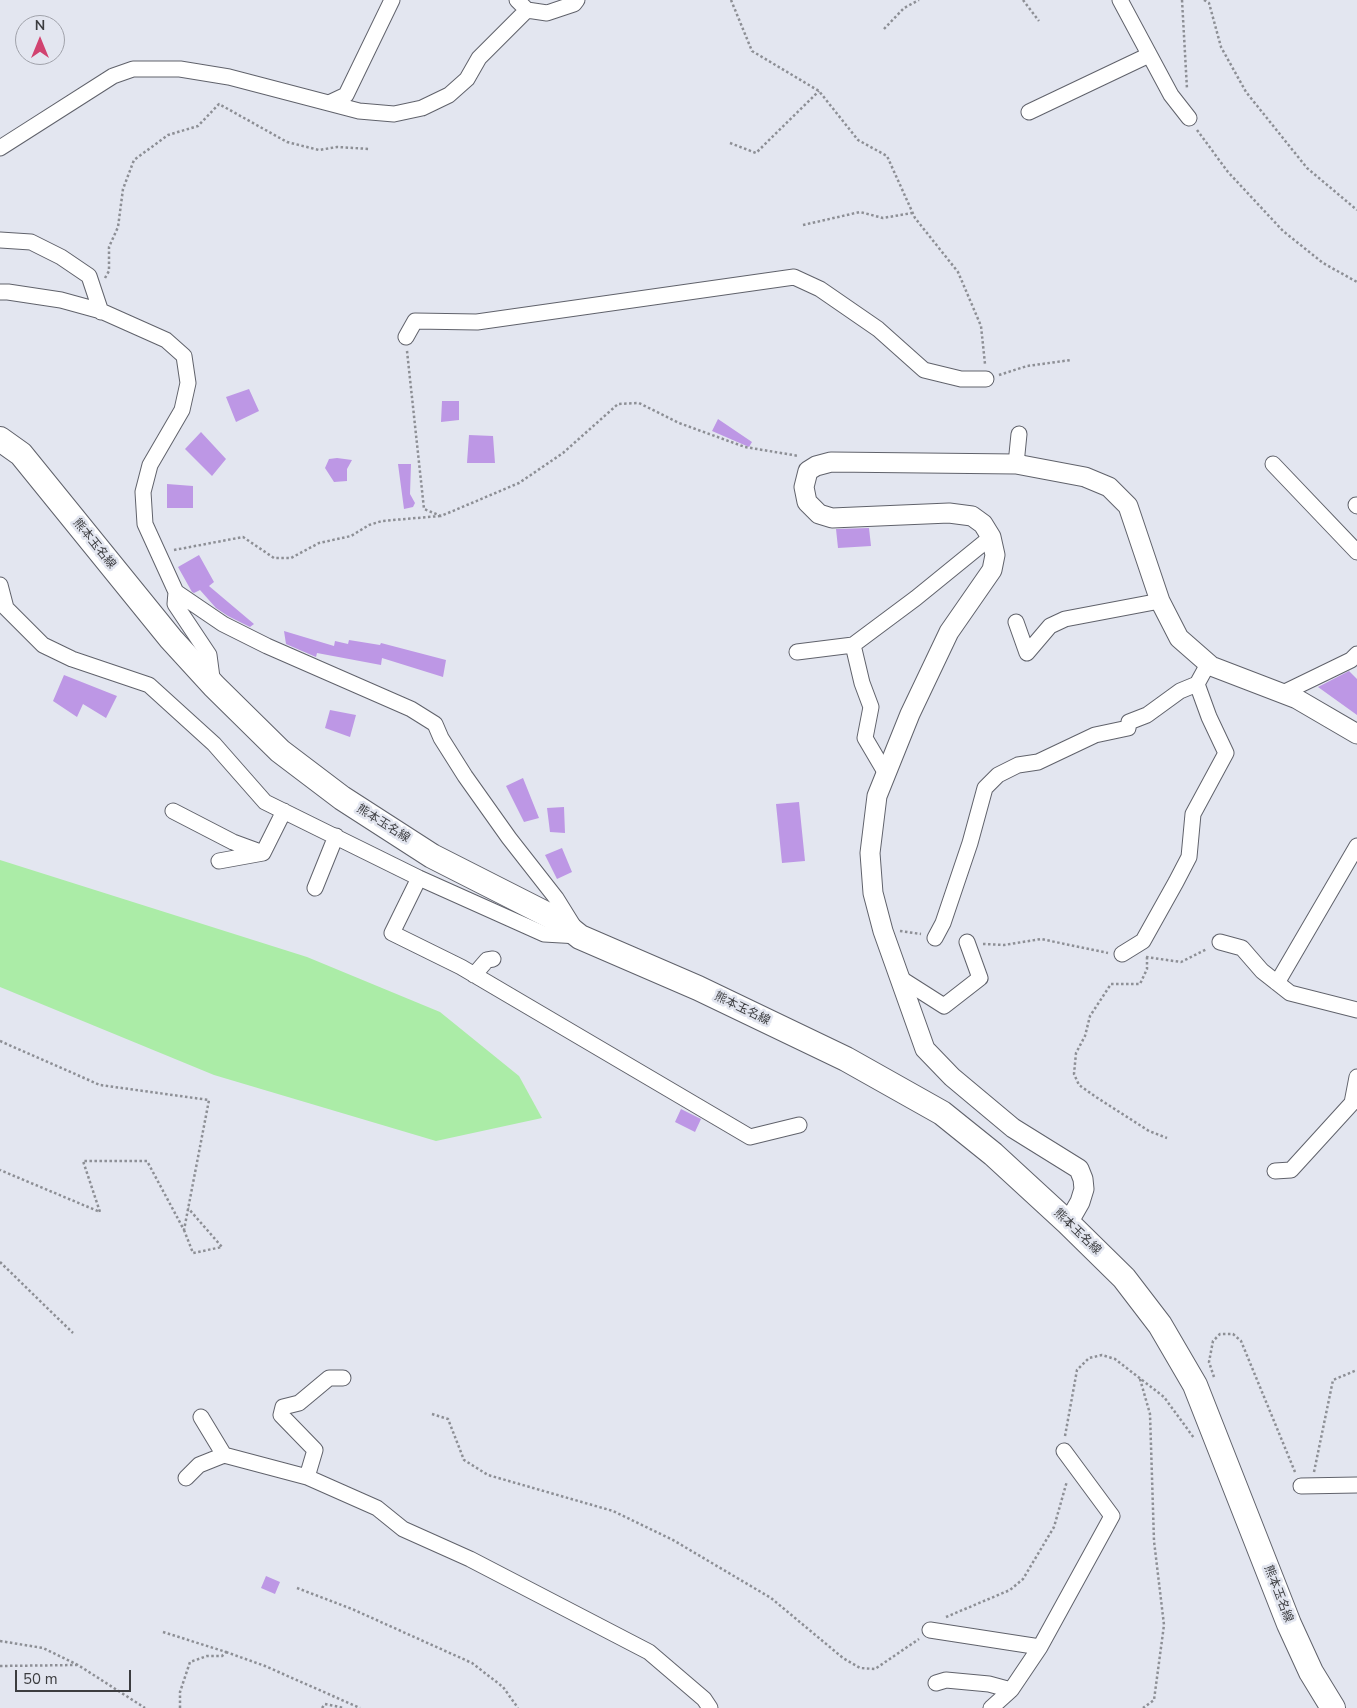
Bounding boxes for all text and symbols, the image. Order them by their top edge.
north arrow [15,15,65,65]
text: N [35,16,45,35]
street label: 熊本玉名線 [70,516,118,572]
street label: 熊本玉名線 [354,802,412,846]
street label: 熊本玉名線 [712,989,772,1029]
street label: 熊本玉名線 [1050,1206,1104,1258]
street label: 熊本玉名線 [1261,1563,1295,1625]
scale bar [18,1660,134,1692]
text: 50 m [23,1669,58,1689]

